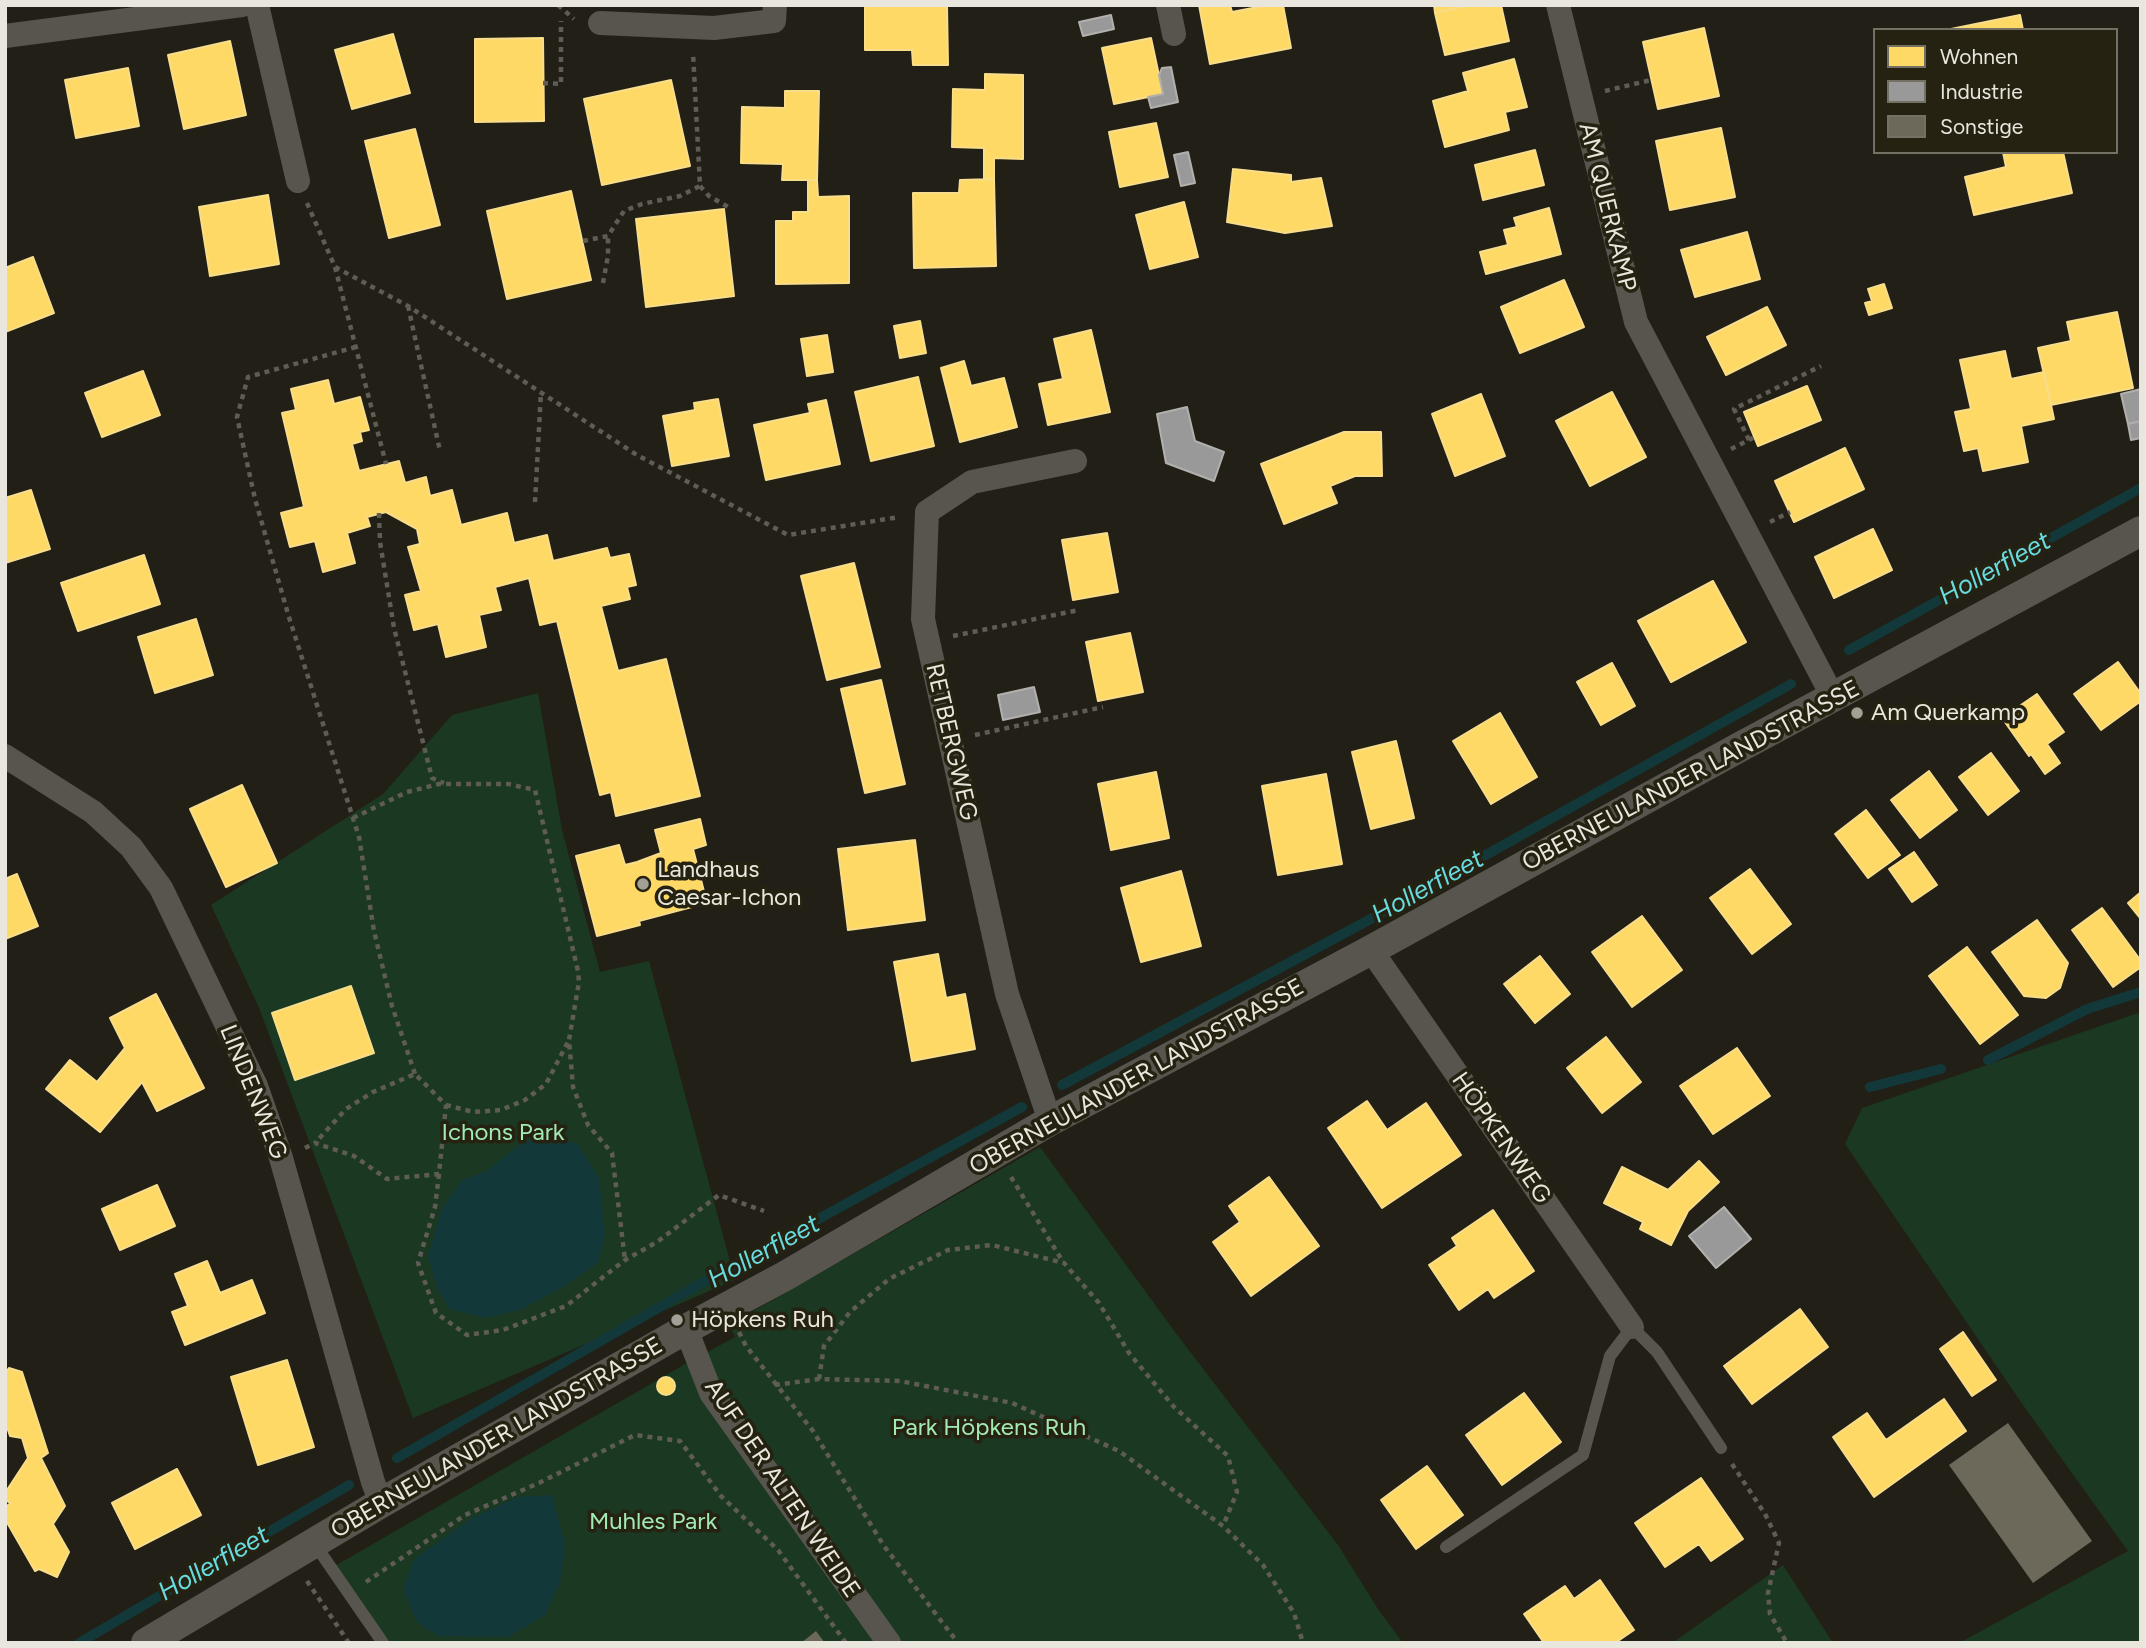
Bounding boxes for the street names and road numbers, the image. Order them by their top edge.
street label: AM QUERKAMP [1572,120,1642,294]
street label: RETBERGWEG [919,661,983,823]
street label: OBERNEULANDER LANDSTRASSE [1517,675,1865,877]
street label: OBERNEULANDER LANDSTRASSE [965,973,1309,1181]
street label: LINDENWEG [213,1021,293,1163]
street label: HÖPKENWEG [1445,1067,1557,1209]
street label: OBERNEULANDER LANDSTRASSE [326,1331,668,1545]
street label: AUF DER ALTEN WEIDE [698,1374,866,1604]

